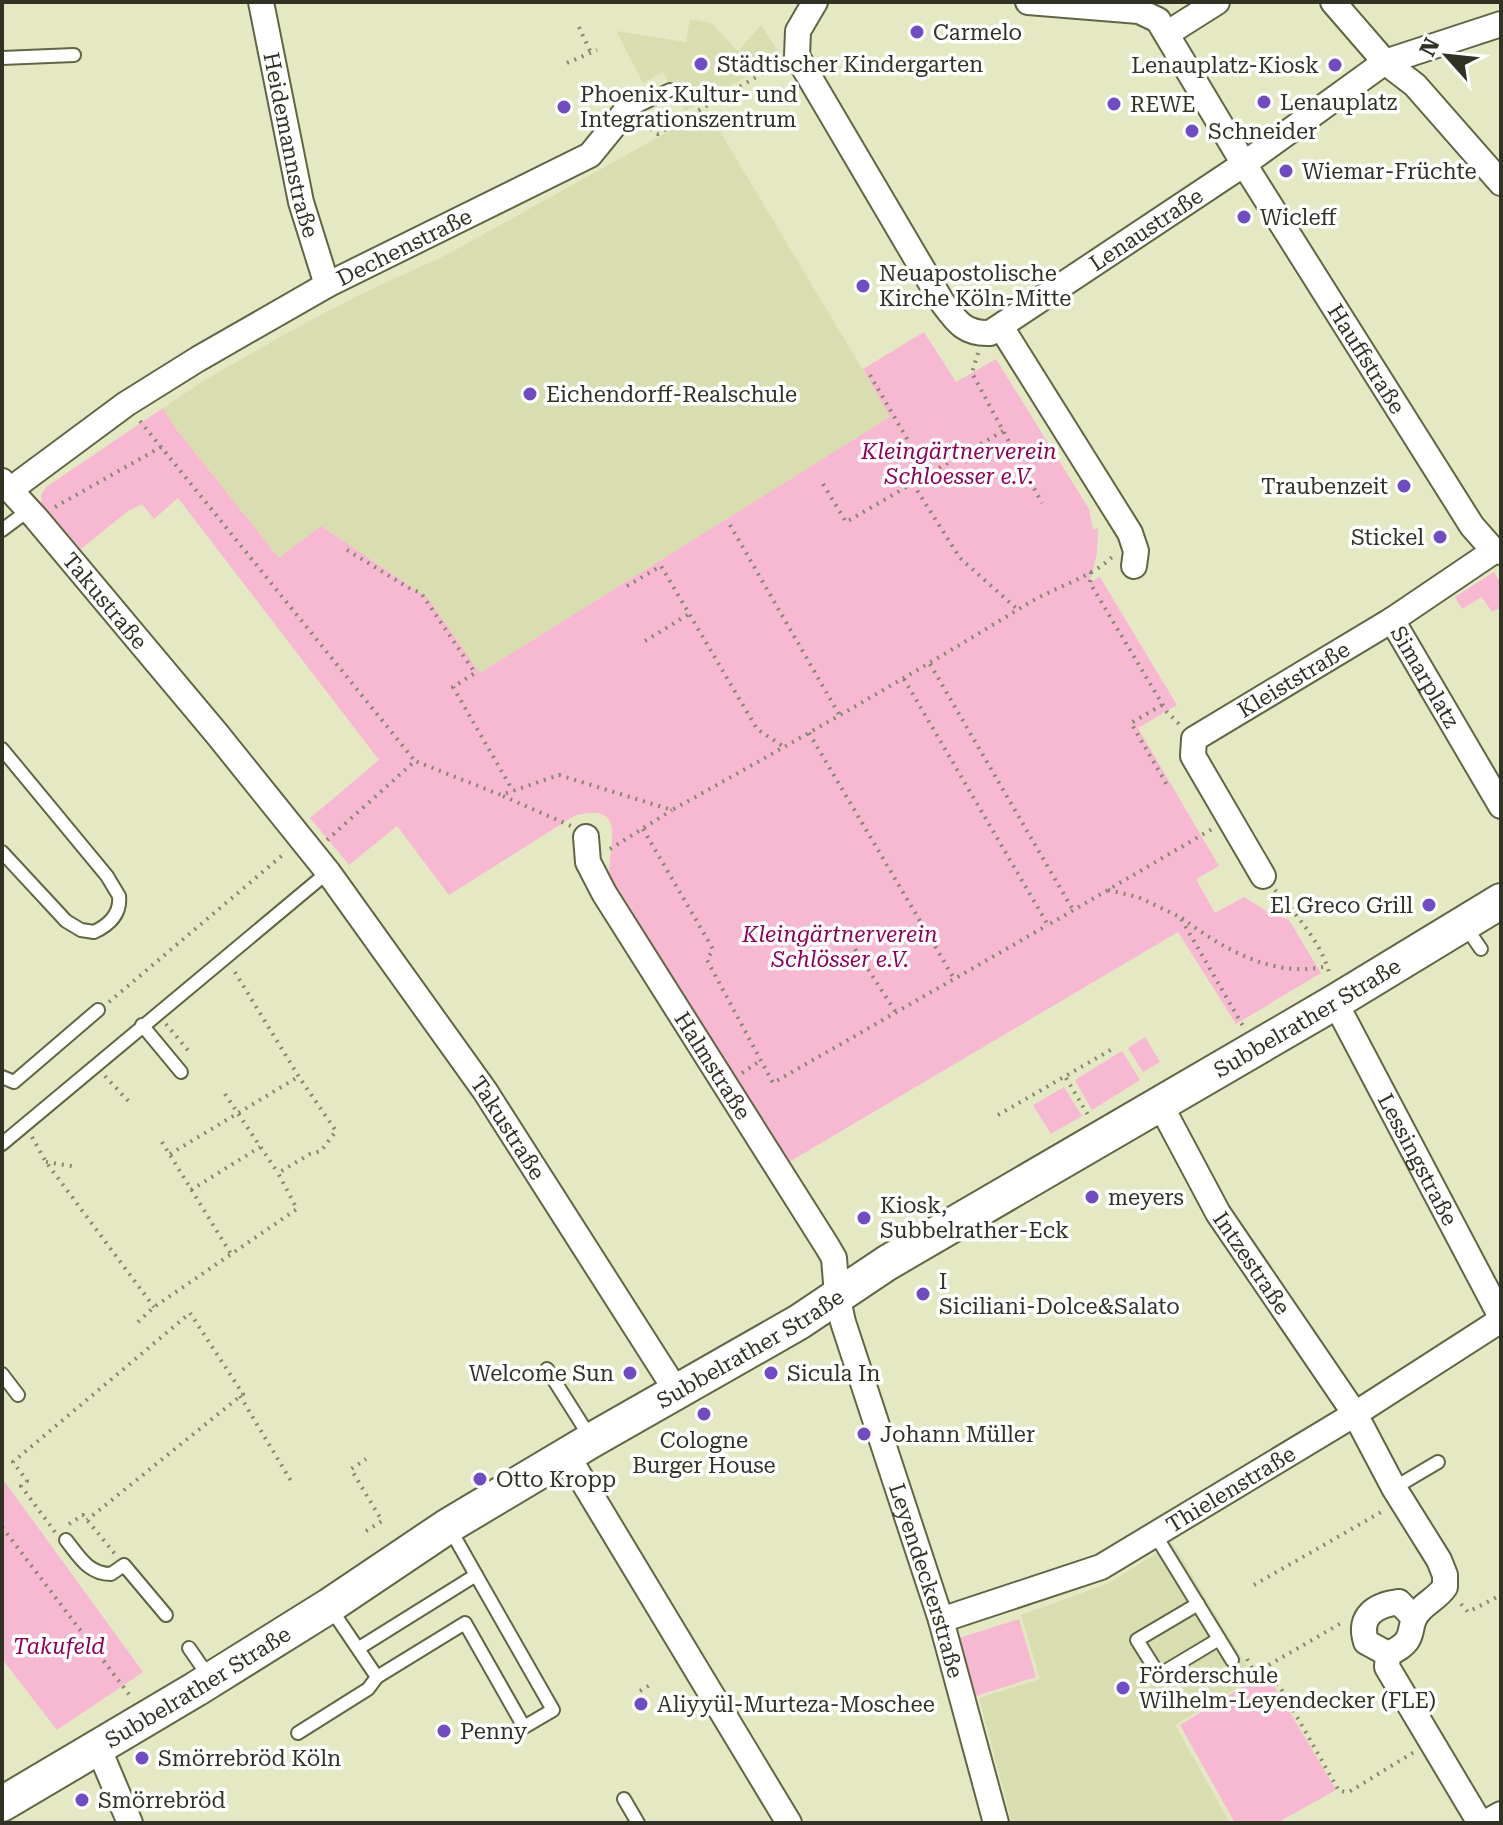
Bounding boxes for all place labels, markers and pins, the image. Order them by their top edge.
place label: Carmelo [933,20,1022,45]
marker: Carmelo [908,23,926,41]
place label: Städtischer Kindergarten [717,52,983,77]
place label: Lenauplatz-Kiosk [1131,53,1319,78]
marker: Städtischer Kindergarten [692,55,710,73]
marker: Lenauplatz-Kiosk [1326,56,1344,74]
place label: Phoenix Kultur- und Integrationszentrum [580,82,798,132]
place label: Lenauplatz [1280,90,1397,115]
place label: REWE [1130,92,1196,117]
marker: Lenauplatz [1255,93,1273,111]
marker: REWE [1105,95,1123,113]
marker: Phoenix Kultur- und Integrationszentrum [555,98,573,116]
place label: Schneider [1208,119,1317,144]
marker: Schneider [1183,122,1201,140]
place label: Wiemar-Früchte [1302,159,1477,184]
marker: Wiemar-Früchte [1277,162,1295,180]
place label: Wicleff [1260,205,1337,230]
marker: Wicleff [1235,208,1253,226]
place label: Neuapostolische Kirche Köln-Mitte [879,261,1071,311]
marker: Neuapostolische Kirche Köln-Mitte [854,277,872,295]
place label: Eichendorff-Realschule [546,382,797,407]
marker: Eichendorff-Realschule [521,385,539,403]
place label: Traubenzeit [1261,474,1388,499]
marker: Traubenzeit [1395,477,1413,495]
place label: Stickel [1351,525,1424,550]
marker: Stickel [1431,528,1449,546]
place label: El Greco Grill [1270,893,1413,918]
marker: El Greco Grill [1420,896,1438,914]
place label: meyers [1108,1185,1184,1210]
marker: meyers [1083,1188,1101,1206]
place label: Kiosk, Subbelrather-Eck [880,1193,1069,1243]
marker: Kiosk, Subbelrather-Eck [855,1209,873,1227]
place label: I Siciliani-Dolce&Salato [939,1269,1180,1319]
marker: I Siciliani-Dolce&Salato [914,1285,932,1303]
place label: Welcome Sun [469,1361,614,1386]
place label: Sicula In [787,1361,880,1386]
marker: Welcome Sun [621,1364,639,1382]
marker: Sicula In [762,1364,780,1382]
marker: Cologne Burger House [695,1405,713,1423]
place label: Johann Müller [880,1422,1035,1447]
marker: Johann Müller [855,1425,873,1443]
place label: Cologne Burger House [632,1428,776,1478]
place label: Otto Kropp [496,1467,616,1492]
marker: Otto Kropp [471,1470,489,1488]
place label: Förderschule Wilhelm-Leyendecker (FLE) [1139,1663,1436,1713]
marker: Förderschule Wilhelm-Leyendecker (FLE) [1114,1679,1132,1697]
place label: Aliyyül-Murteza-Moschee [657,1692,935,1717]
marker: Aliyyül-Murteza-Moschee [632,1695,650,1713]
place label: Penny [460,1719,527,1744]
marker: Penny [435,1722,453,1740]
place label: Smörrebröd Köln [158,1746,341,1771]
marker: Smörrebröd Köln [133,1749,151,1767]
place label: Smörrebröd [98,1788,226,1813]
marker: Smörrebröd [73,1791,91,1809]

